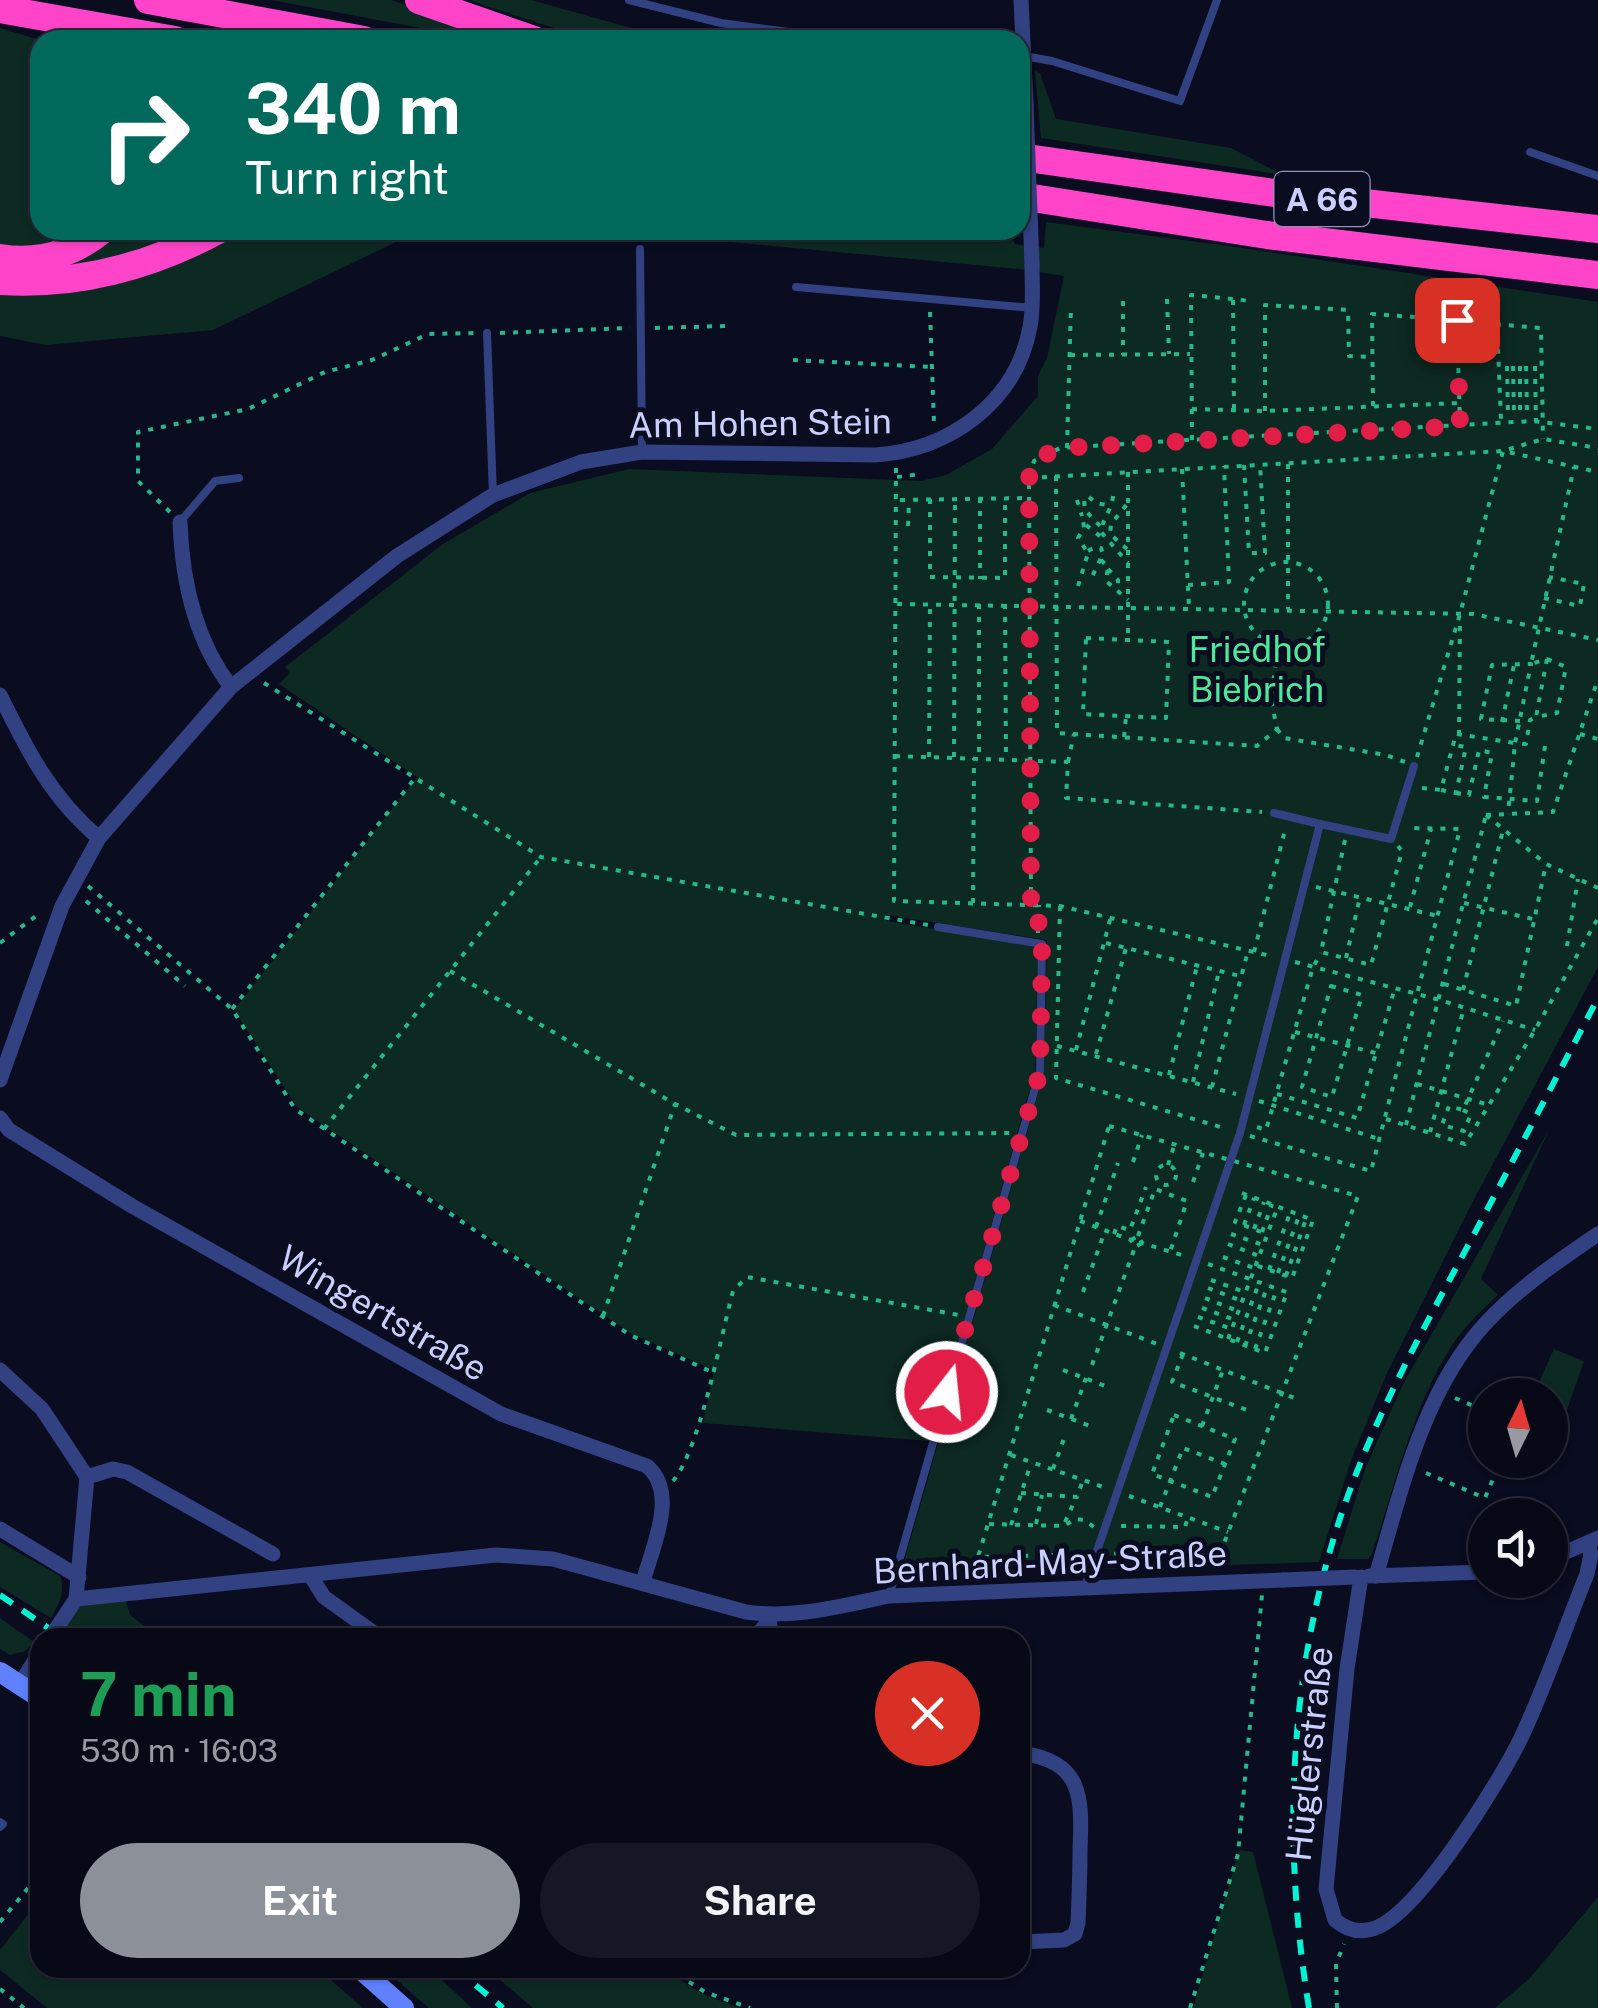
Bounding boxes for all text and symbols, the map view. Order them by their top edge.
text: 340 m [245,67,461,150]
icon: right [80,70,210,200]
text: Turn right [245,151,449,204]
road number: A 66 [1274,172,1370,226]
pin [1415,278,1500,363]
icon: arrive [1430,293,1485,348]
street label: Am Hohen Stein [628,400,892,446]
park label: Friedhof Biebrich [1188,629,1326,710]
street label: Wingertstraße [271,1237,495,1389]
position arrow [895,1340,999,1444]
north arrow [1468,1378,1568,1478]
map controls [1468,1378,1568,1598]
button: sound [1468,1498,1568,1598]
street label: Bernhard-May-Straße [872,1532,1228,1592]
street label: Hüglerstraße [1277,1645,1341,1863]
text: 7 min [80,1659,237,1730]
button: close [875,1661,980,1766]
text: 530 m · 16:03 [80,1732,278,1769]
button: Exit [80,1843,520,1958]
button: Share [540,1843,980,1958]

